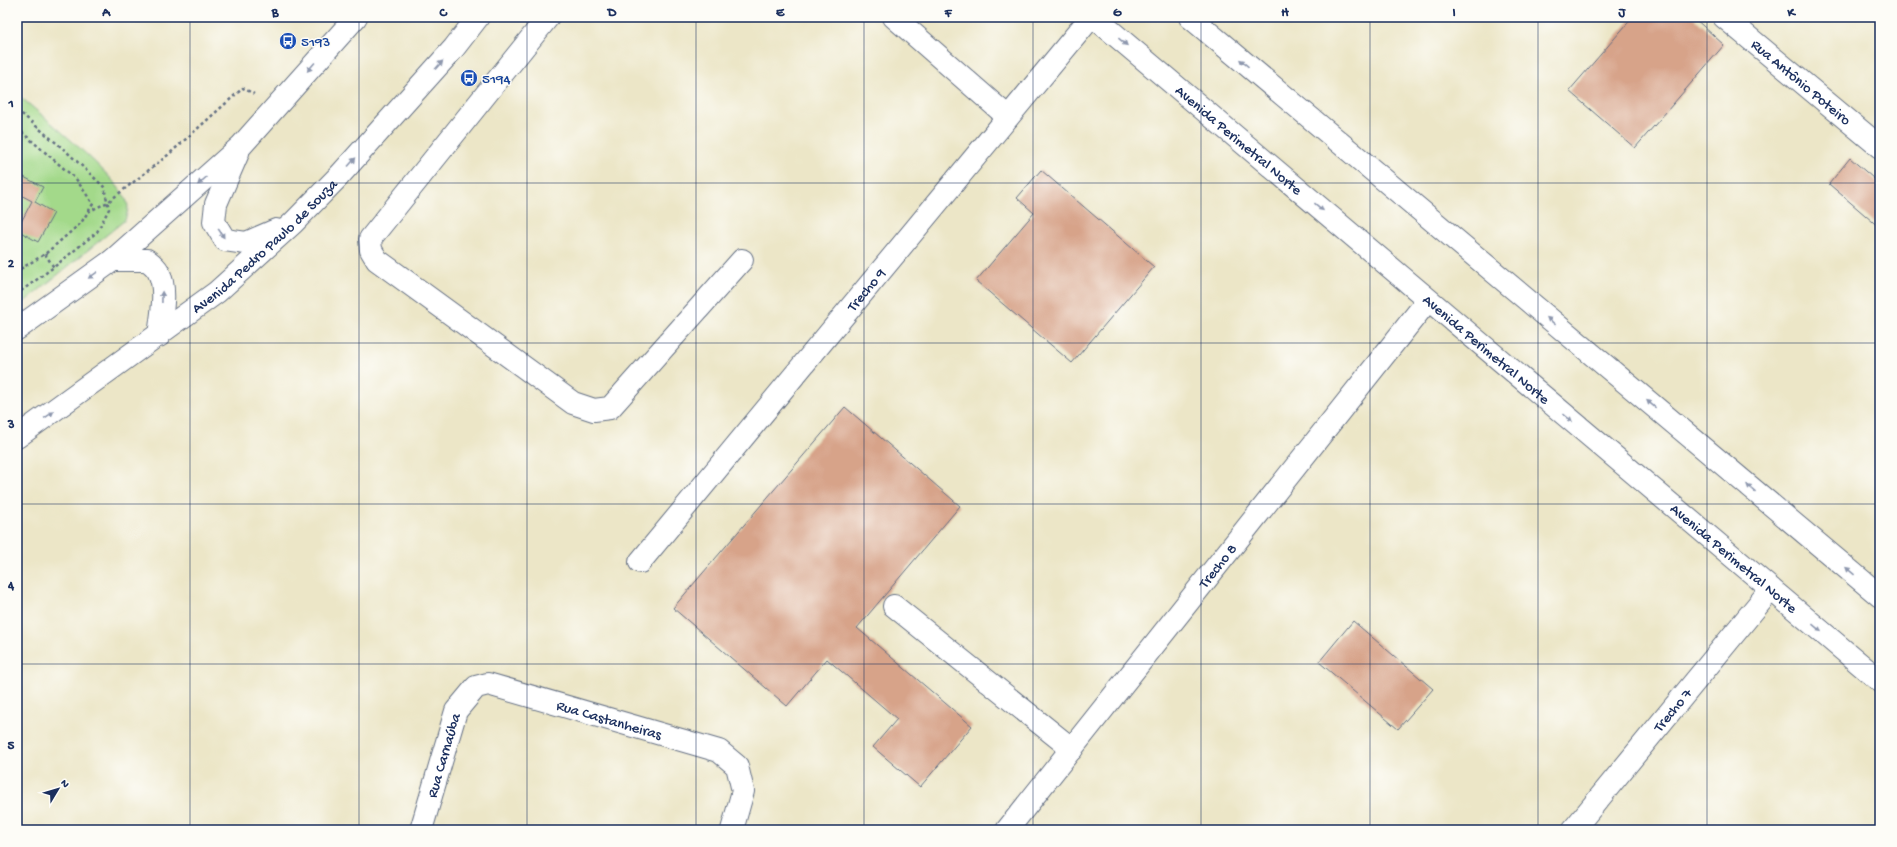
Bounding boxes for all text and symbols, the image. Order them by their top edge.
text: A [101,6,111,21]
text: B [271,6,280,21]
text: C [438,6,448,21]
text: D [607,6,617,21]
text: E [776,6,785,21]
text: F [944,6,953,21]
text: G [1113,6,1122,21]
text: H [1281,6,1289,21]
text: I [1452,6,1456,21]
text: J [1618,6,1627,21]
text: K [1786,6,1796,21]
bus stop icon: 5193 [278,31,298,51]
place label: 5193 [301,34,330,52]
street label: Rua Antônio Poteiro [1747,36,1854,130]
one-way arrow [1118,38,1129,47]
one-way arrow [1239,58,1249,67]
one-way arrow [434,59,443,70]
one-way arrow [307,62,316,73]
bus stop icon: 5194 [459,68,479,88]
place label: 5194 [482,71,511,89]
street label: Avenida Perimetral Norte [1171,82,1305,200]
text: 1 [7,97,14,112]
one-way arrow [347,157,356,166]
street label: Avenida Pedro Paulo de Souza [189,176,342,318]
one-way arrow [197,176,207,186]
one-way arrow [1314,203,1324,212]
one-way arrow [217,228,225,239]
text: 2 [8,257,15,272]
street label: Trecho 9 [843,265,891,317]
one-way arrow [88,271,98,279]
one-way arrow [159,290,165,303]
street label: Avenida Perimetral Norte [1418,291,1553,409]
one-way arrow [1546,316,1557,325]
one-way arrow [1646,400,1656,409]
one-way arrow [44,411,54,419]
one-way arrow [1563,413,1573,422]
text: 3 [7,418,15,433]
one-way arrow [1745,483,1756,492]
street label: Avenida Perimetral Norte [1666,501,1800,618]
street label: Trecho 8 [1195,541,1242,593]
one-way arrow [1845,567,1855,576]
text: 4 [7,579,15,594]
one-way arrow [1812,624,1822,633]
street label: Trecho 7 [1650,684,1698,737]
street label: Rua Castanheiras [554,697,664,745]
street label: Rua Carnaúba [424,711,466,800]
text: 5 [8,739,15,754]
north arrow [38,769,78,809]
text: N [57,778,71,791]

